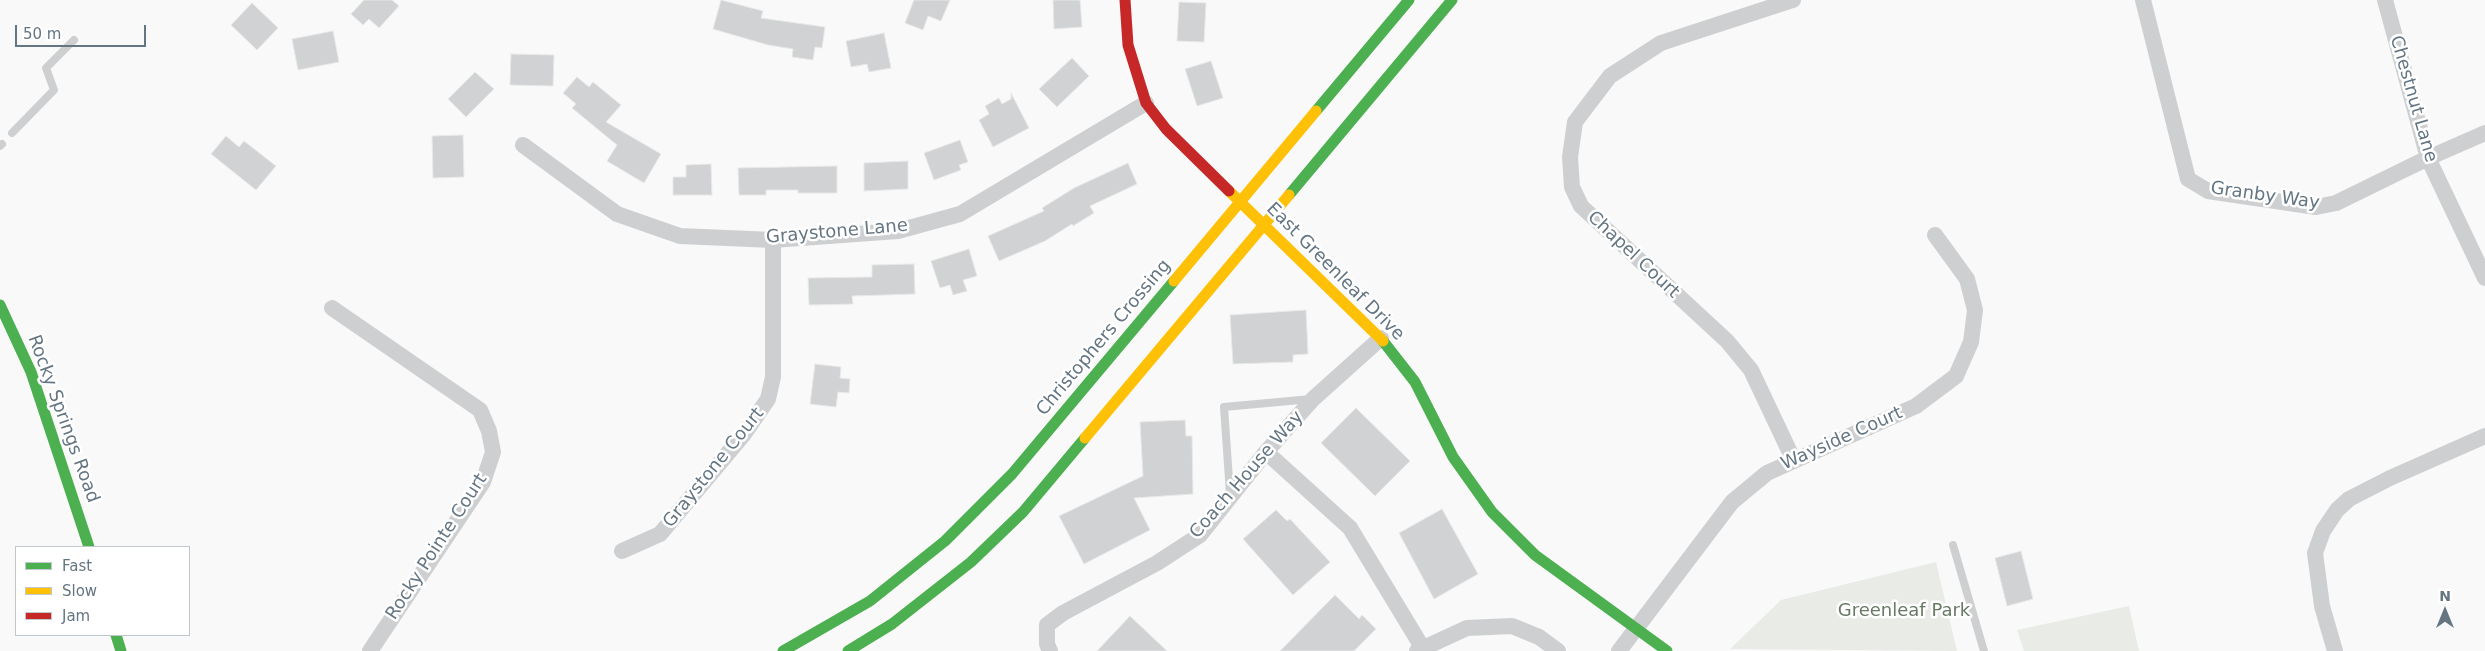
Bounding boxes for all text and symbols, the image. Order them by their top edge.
scale bar [18,15,149,47]
text: 50 m [23,25,61,43]
street label: Chestnut Lane [2385,33,2441,165]
street label: Granby Way [2209,178,2321,214]
street label: East Greenleaf Drive [1262,199,1408,345]
street label: Chapel Court [1583,207,1683,303]
street label: Graystone Lane [765,215,909,249]
street label: Christophers Crossing [1032,255,1176,421]
street label: Rocky Springs Road [23,332,103,506]
street label: Wayside Court [1778,403,1906,475]
street label: Graystone Court [659,404,769,532]
street label: Coach House Way [1186,407,1308,543]
street label: Rocky Pointe Court [382,470,492,624]
legend [15,546,190,636]
text: Fast [62,557,92,575]
text: Slow [62,582,97,600]
north arrow [2420,586,2470,636]
text: N [2439,588,2451,604]
park label: Greenleaf Park [1838,600,1970,622]
text: Jam [62,607,90,625]

